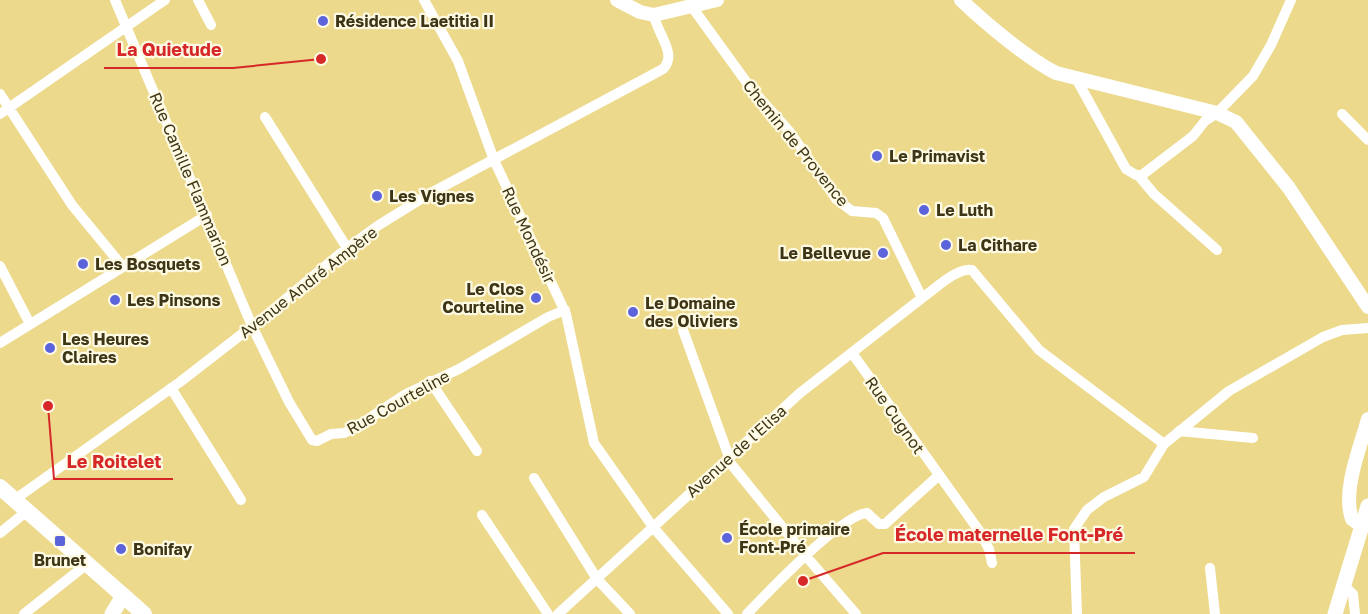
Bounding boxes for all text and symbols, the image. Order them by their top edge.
place label: Résidence Laetitia II [335,11,494,31]
marker: Résidence Laetitia II [316,14,330,28]
callout: La Quietude [104,32,233,68]
text: La Quietude [116,38,222,60]
street label: Chemin de Provence [739,76,853,210]
street label: Rue Camille Flammarion [145,89,237,269]
place label: Le Primavist [889,146,985,166]
marker: Le Primavist [870,149,884,163]
street label: Rue Mondésir [498,183,560,287]
place label: Les Vignes [389,186,474,206]
marker: Les Vignes [370,189,384,203]
place label: Le Luth [936,200,993,220]
marker: Le Luth [917,203,931,217]
street label: Avenue André Ampère [235,222,381,342]
place label: La Cithare [958,235,1037,255]
marker: La Cithare [939,238,953,252]
place label: Le Bellevue [779,243,871,263]
marker: Le Bellevue [876,246,890,260]
place label: Les Bosquets [95,254,200,274]
marker: Les Bosquets [76,257,90,271]
place label: Le Clos Courteline [442,279,524,317]
place label: Les Pinsons [127,290,221,310]
marker: Le Clos Courteline [529,291,543,305]
marker: Les Pinsons [108,293,122,307]
place label: Le Domaine des Oliviers [645,293,738,331]
marker: Le Domaine des Oliviers [626,305,640,319]
place label: Les Heures Claires [62,329,149,367]
marker: Les Heures Claires [43,341,57,355]
street label: Rue Courteline [343,366,453,438]
street label: Rue Cugnot [861,372,929,458]
street label: Avenue de l'Elisa [682,401,790,501]
callout: Le Roitelet [54,443,173,479]
text: Le Roitelet [67,450,161,472]
callout: École maternelle Font-Pré [883,517,1135,553]
place label: École primaire Font-Pré [739,519,850,557]
text: École maternelle Font-Pré [895,523,1124,545]
marker: École primaire Font-Pré [720,531,734,545]
marker: Brunet [53,534,67,548]
place label: Bonifay [133,539,192,559]
marker: Bonifay [114,542,128,556]
place label: Brunet [34,550,86,570]

